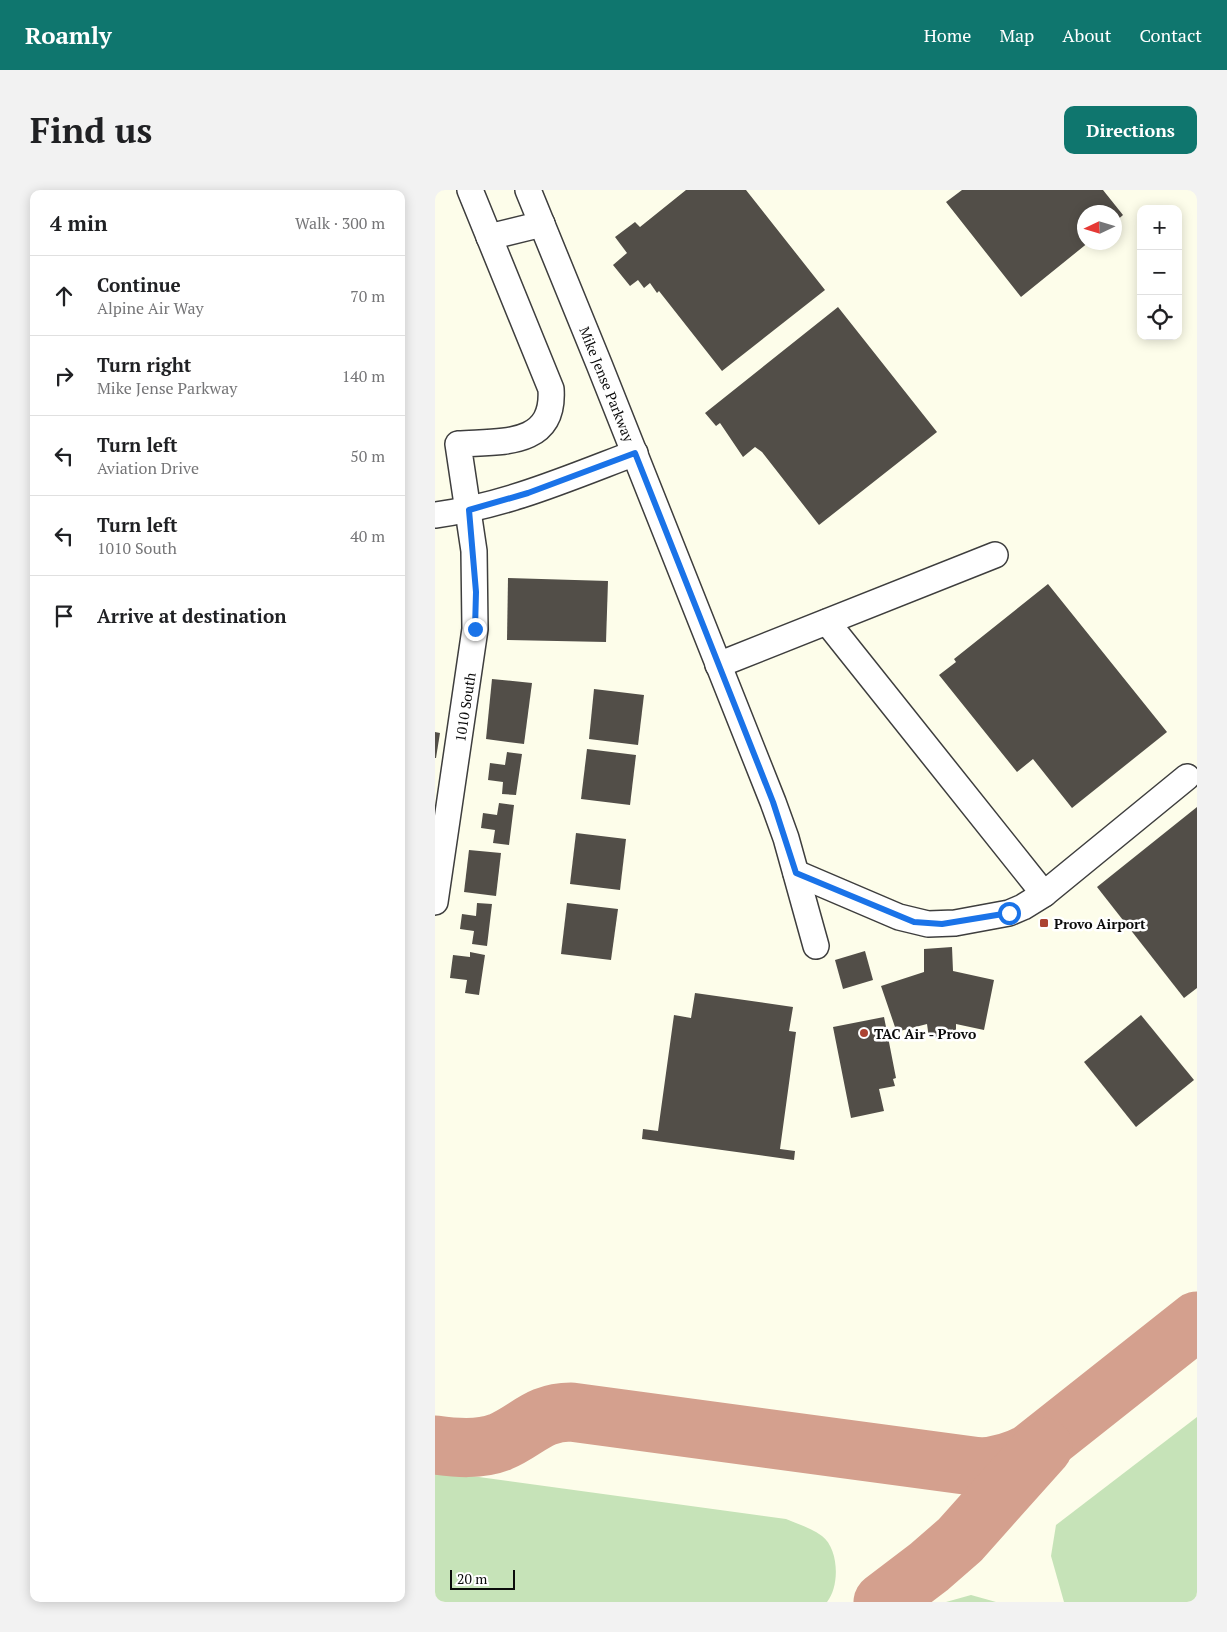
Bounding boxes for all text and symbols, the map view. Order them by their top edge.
text: Roamly [25,19,112,51]
text: Home [924,23,971,47]
text: Map [999,23,1034,47]
text: About [1062,23,1111,47]
text: Contact [1139,23,1202,47]
button: Directions [1064,106,1197,154]
text: Find us [30,107,152,153]
north arrow [1077,205,1122,250]
map controls [1137,205,1182,340]
button: + [1137,205,1182,250]
text: 4 min [50,209,107,237]
text: Walk · 300 m [295,212,385,234]
button: − [1137,250,1182,295]
text: Continue [97,272,181,297]
icon: ahead [50,282,78,310]
text: 70 m [350,285,385,307]
button: locate [1137,295,1182,340]
text: Alpine Air Way [97,297,204,319]
street label: Mike Jense Parkway [575,324,639,445]
text: Turn right [97,352,191,377]
icon: right [50,362,78,390]
text: 140 m [342,365,385,387]
text: Mike Jense Parkway [97,377,237,399]
text: Turn left [97,432,178,457]
icon: left [50,442,78,470]
text: 50 m [350,445,385,467]
text: Aviation Drive [97,457,199,479]
text: Turn left [97,512,178,537]
icon: left [50,522,78,550]
text: 40 m [350,525,385,547]
text: 1010 South [97,537,177,559]
icon: arrive [50,602,78,630]
text: Arrive at destination [97,603,286,628]
route end [464,618,487,641]
street label: 1010 South [450,671,480,743]
route start [998,902,1021,925]
place label: Provo Airport [1054,914,1146,933]
marker: Provo Airport [1038,917,1050,929]
place label: TAC Air - Provo [874,1024,976,1043]
marker: TAC Air - Provo [858,1027,870,1039]
scale bar [450,1567,515,1590]
text: 20 m [457,1569,487,1588]

